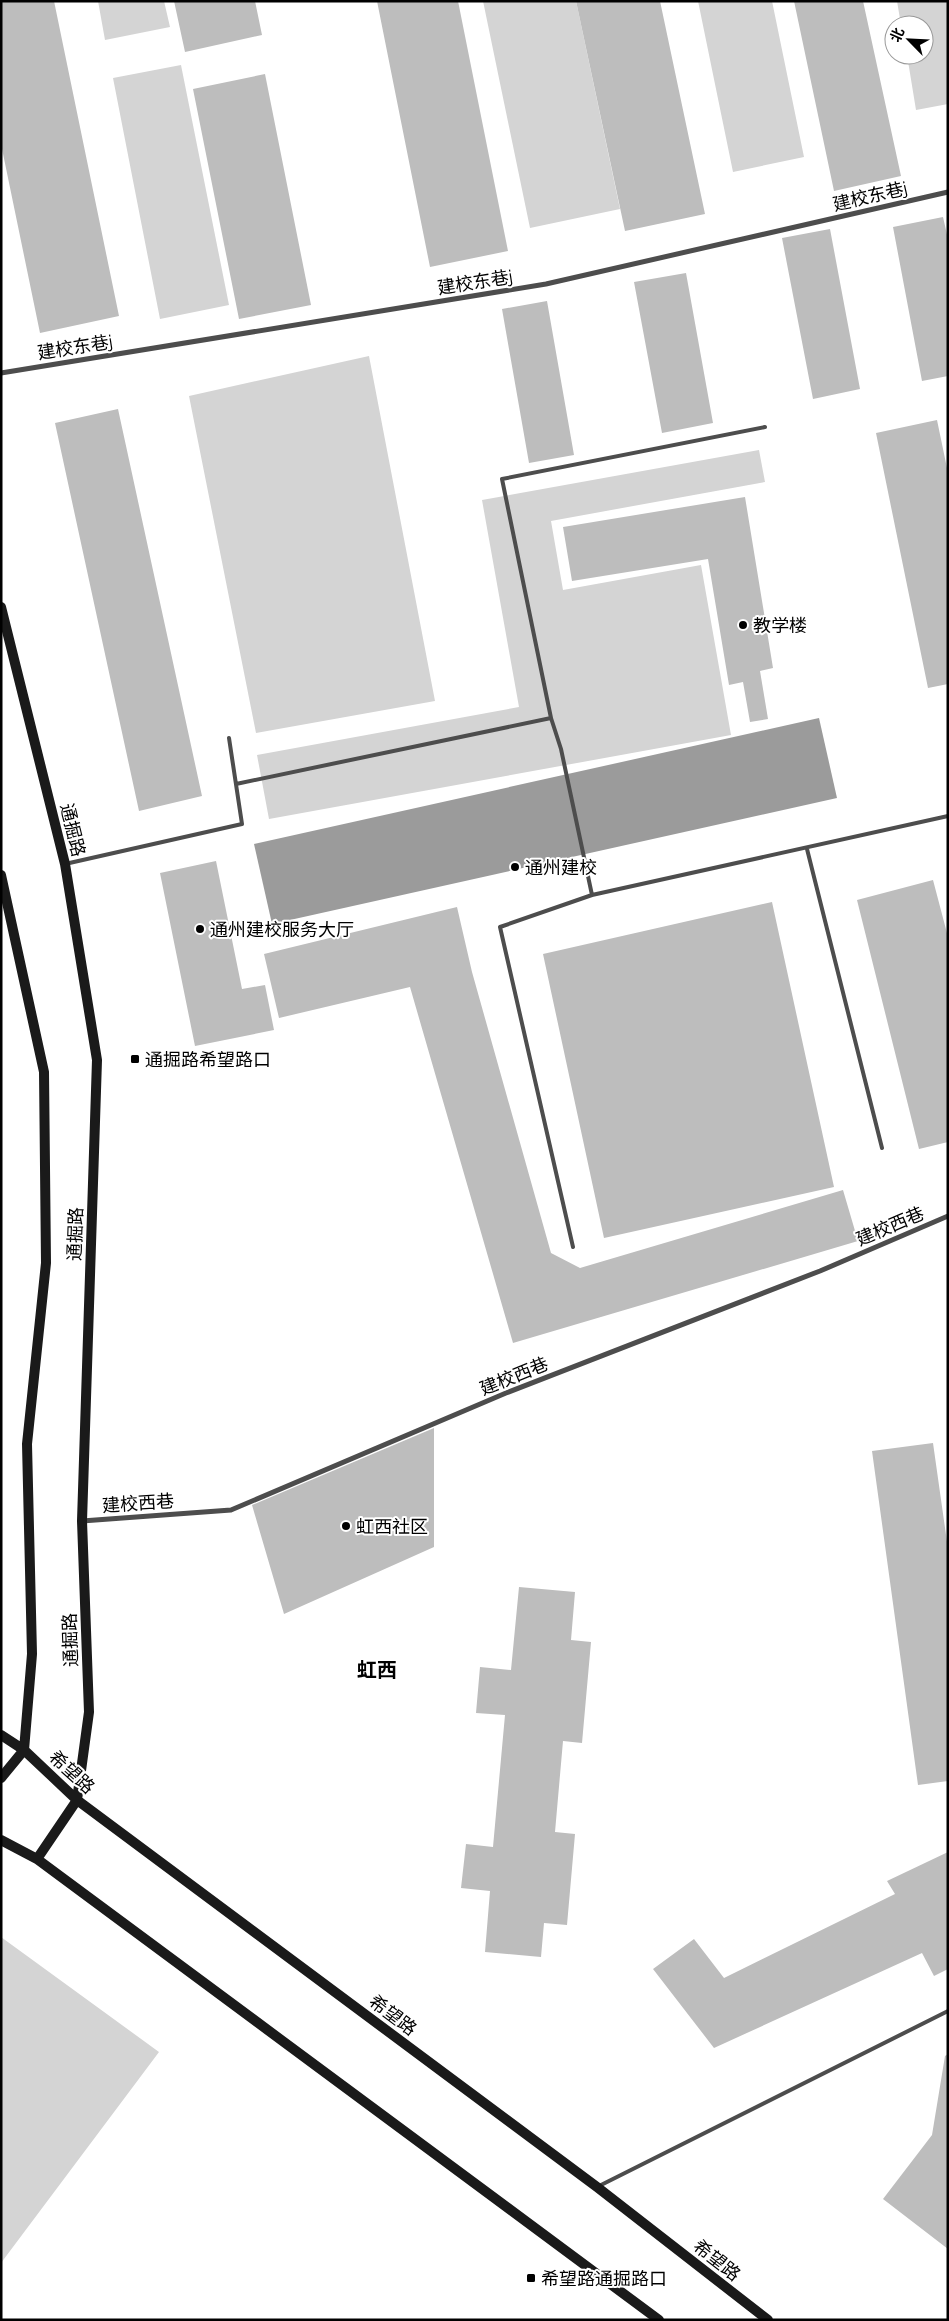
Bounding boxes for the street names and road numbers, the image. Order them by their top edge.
street label: 建校东巷j [831,177,909,215]
street label: 建校东巷j [436,266,514,298]
street label: 建校东巷j [36,331,114,363]
street label: 通掘路 [56,801,90,859]
street label: 建校西巷 [853,1202,927,1250]
street label: 通掘路 [64,1207,86,1261]
street label: 建校西巷 [477,1353,551,1399]
street label: 建校西巷 [101,1490,175,1516]
street label: 通掘路 [59,1613,81,1667]
street label: 希望路 [45,1746,99,1798]
street label: 希望路 [365,1990,421,2040]
street label: 希望路 [689,2235,745,2285]

